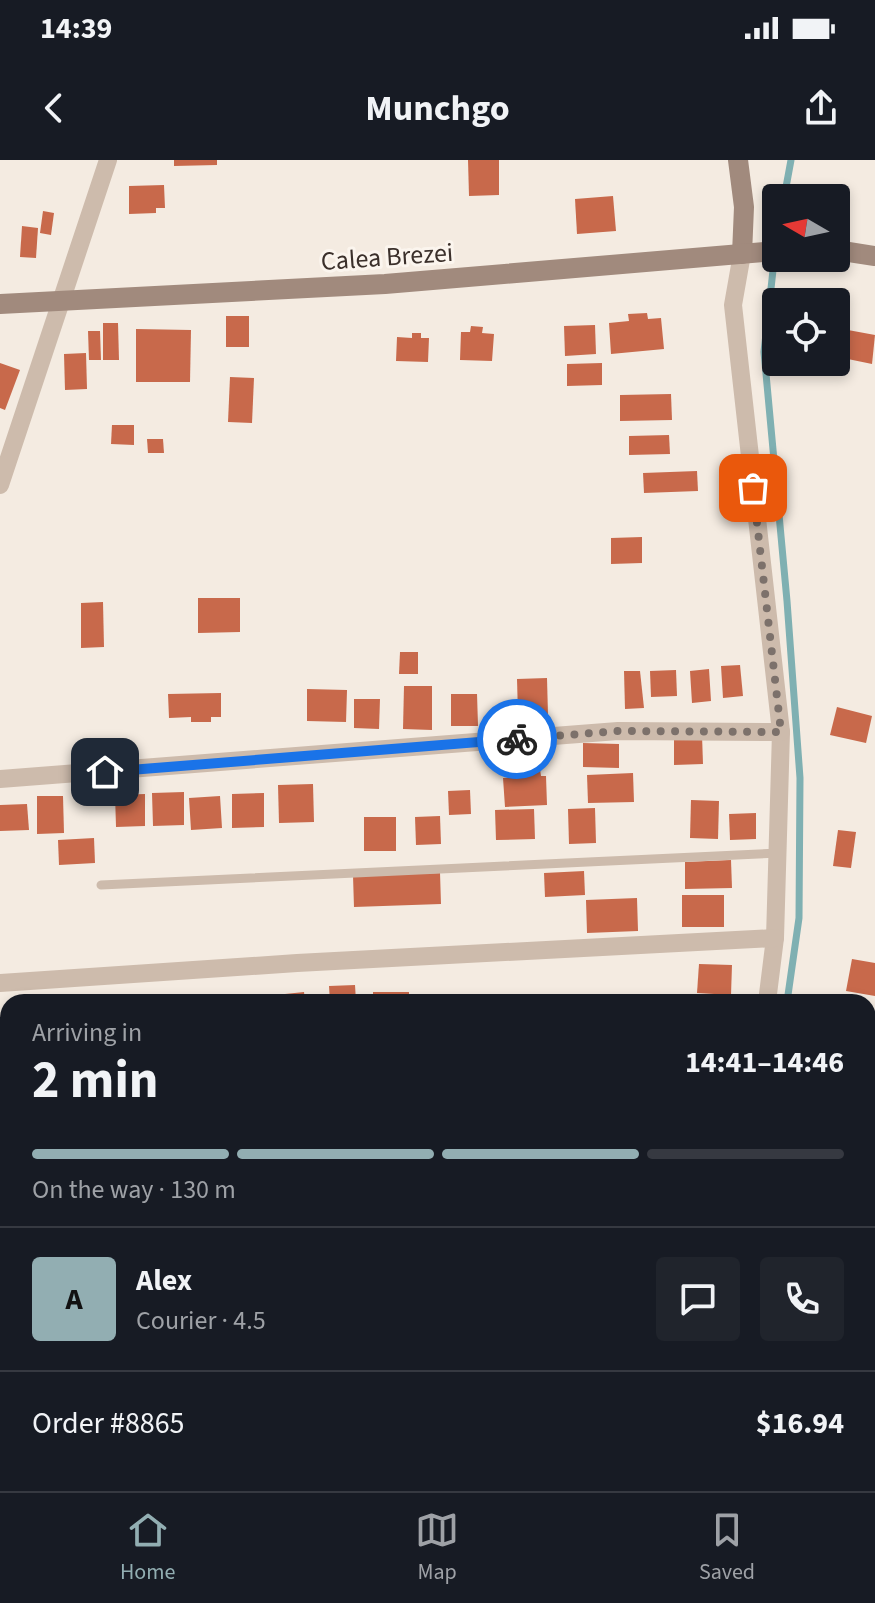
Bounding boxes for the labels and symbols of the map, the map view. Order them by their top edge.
north arrow [762,184,850,272]
street label: Calea Brezei [320,234,454,280]
pin [719,454,787,522]
courier [477,699,557,779]
pin [71,738,139,806]

